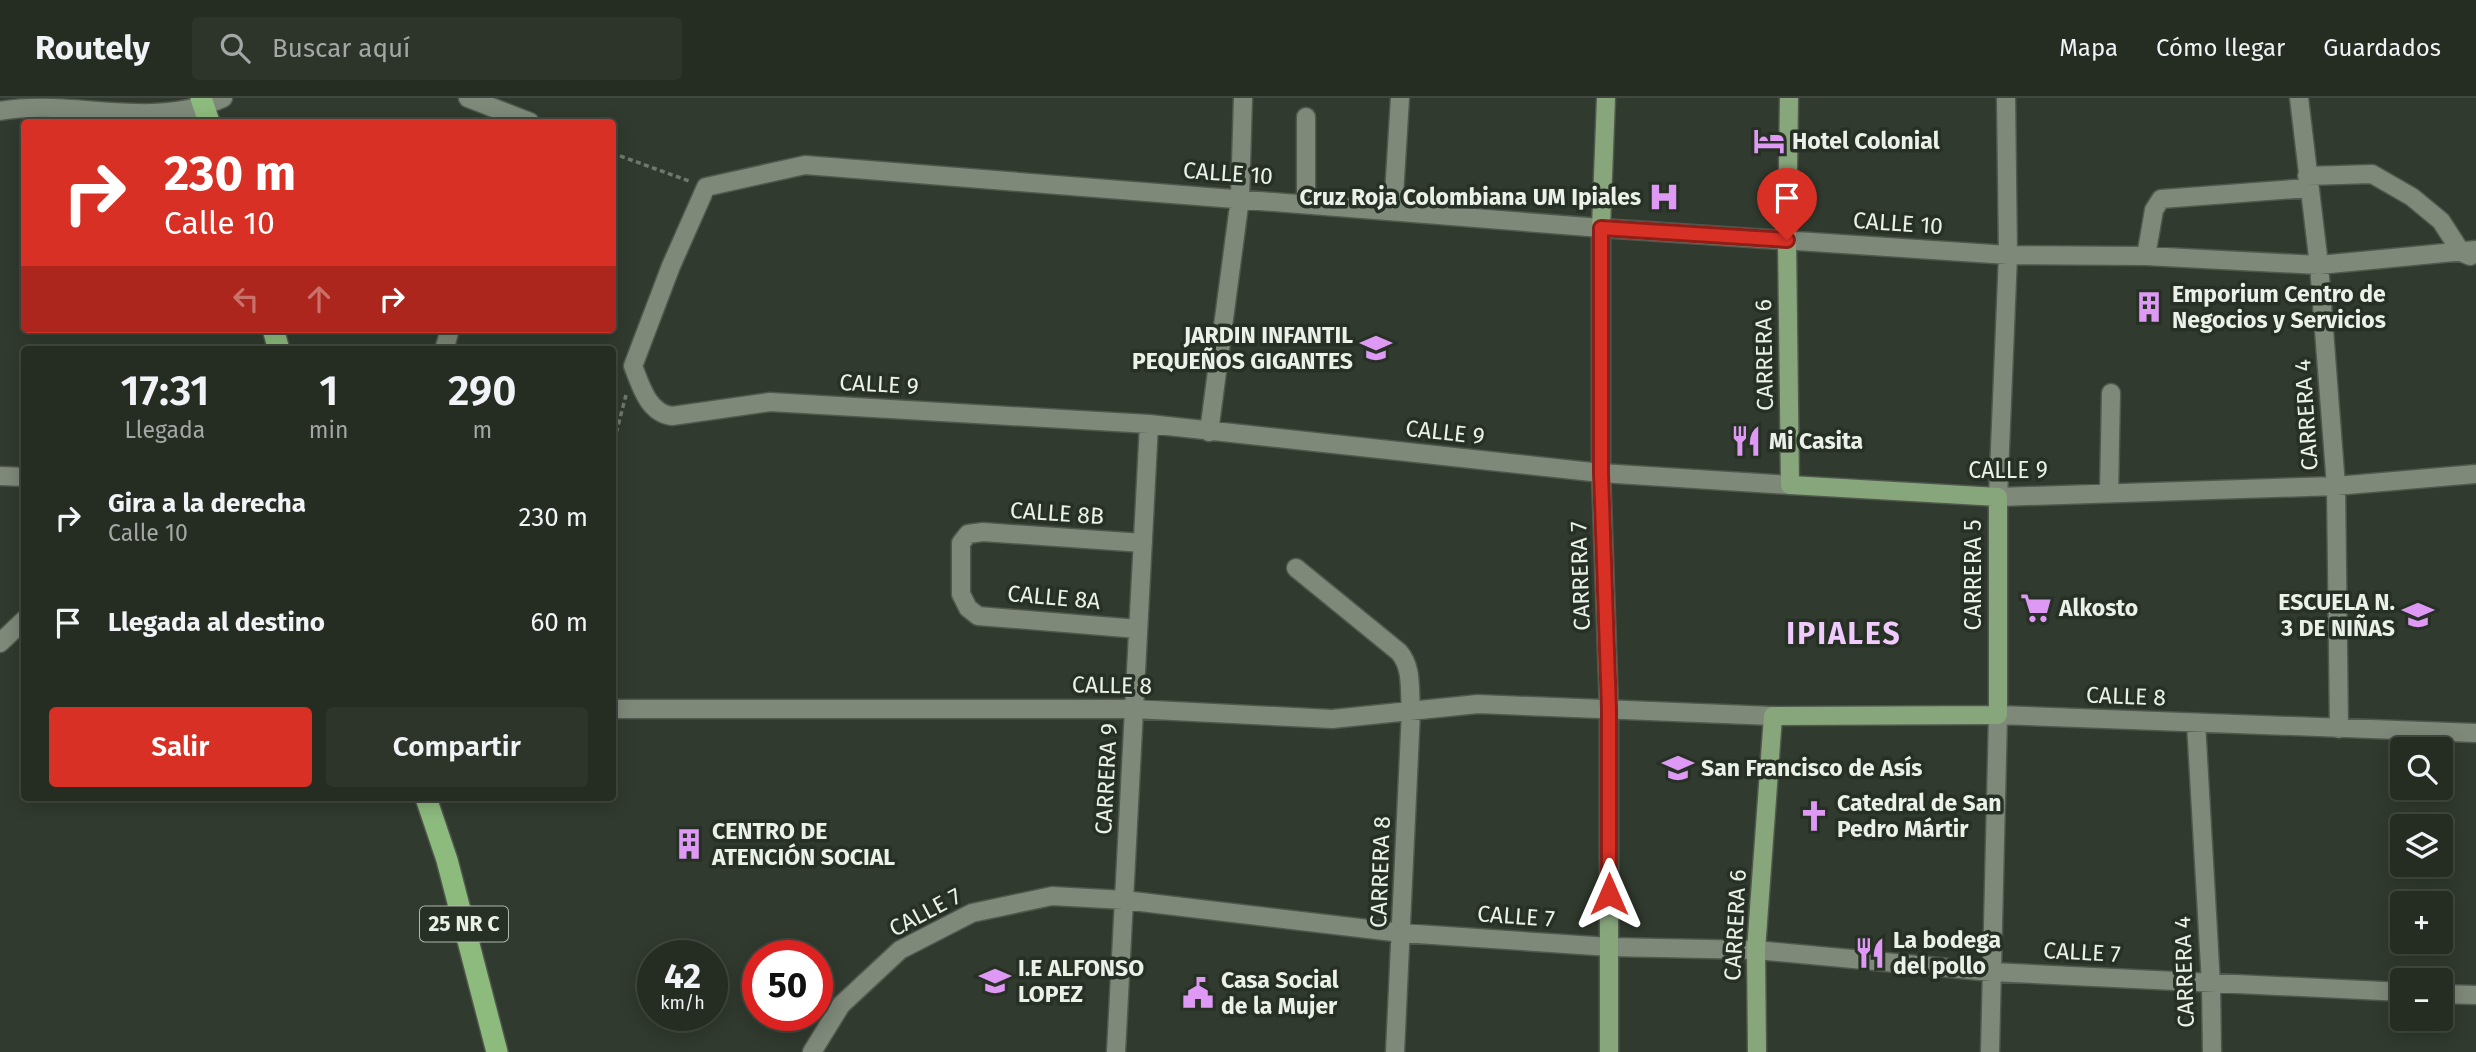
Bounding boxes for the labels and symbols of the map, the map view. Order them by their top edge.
hotel icon: Hotel Colonial [1752,124,1786,158]
place label: Hotel Colonial [1792,127,1940,155]
street label: CALLE 10 [1182,156,1274,190]
pin [1757,168,1817,240]
hospital icon: Cruz Roja Colombiana UM Ipiales [1647,180,1681,214]
place label: Cruz Roja Colombiana UM Ipiales [1300,183,1641,211]
street label: CALLE 10 [1852,206,1944,240]
place label: Emporium Centro de Negocios y Servicios [2172,280,2386,334]
building icon: Emporium Centro de Negocios y Servicios [2132,290,2166,324]
street label: CARRERA 6 [1749,299,1779,411]
place label: JARDIN INFANTIL PEQUEÑOS GIGANTES [1132,321,1353,375]
school or university icon: JARDIN INFANTIL PEQUEÑOS GIGANTES [1359,331,1393,365]
street label: CARRERA 4 [2288,358,2324,472]
street label: CALLE 9 [839,368,919,400]
street label: CALLE 9 [1404,414,1486,450]
restaurant icon: Mi Casita [1729,424,1763,458]
place label: Mi Casita [1769,427,1863,455]
street label: CALLE 9 [1968,456,2048,484]
street label: CALLE 8B [1009,496,1105,530]
street label: CARRERA 5 [1959,520,1987,630]
street label: CARRERA 7 [1564,521,1596,631]
street label: CALLE 8A [1006,579,1102,615]
place label: ESCUELA N. 3 DE NIÑAS [2278,588,2395,642]
supermarket icon: Alkosto [2019,591,2053,625]
place label: Alkosto [2058,594,2138,622]
school or university icon: ESCUELA N. 3 DE NIÑAS [2401,598,2435,632]
district label: IPIALES [1786,616,1902,652]
street label: CALLE 8 [1072,670,1152,700]
street label: CALLE 8 [2086,681,2166,711]
street label: CARRERA 9 [1089,723,1123,835]
school or university icon: San Francisco de Asís [1661,751,1695,785]
place label: San Francisco de Asís [1701,754,1922,782]
place label: Catedral de San Pedro Mártir [1837,789,2002,843]
church icon: Catedral de San Pedro Mártir [1797,799,1831,833]
street label: CARRERA 8 [1364,816,1396,928]
place label: CENTRO DE ATENCIÓN SOCIAL [711,817,895,871]
building icon: CENTRO DE ATENCIÓN SOCIAL [672,827,706,861]
position arrow [1572,857,1646,931]
street label: CARRERA 6 [1718,869,1752,981]
street label: CALLE 7 [884,881,966,943]
street label: CALLE 7 [1476,899,1556,933]
road number: 25 NR C [420,906,508,942]
street label: CARRERA 4 [2168,916,2200,1028]
place label: La bodega del pollo [1893,926,2001,980]
restaurant icon: La bodega del pollo [1853,936,1887,970]
street label: CALLE 7 [2043,936,2121,968]
speed limit sign: 50 [742,940,833,1031]
place label: I.E ALFONSO LOPEZ [1018,954,1144,1008]
school or university icon: I.E ALFONSO LOPEZ [978,964,1012,998]
place label: Casa Social de la Mujer [1221,966,1339,1020]
public building icon: Casa Social de la Mujer [1181,976,1215,1010]

